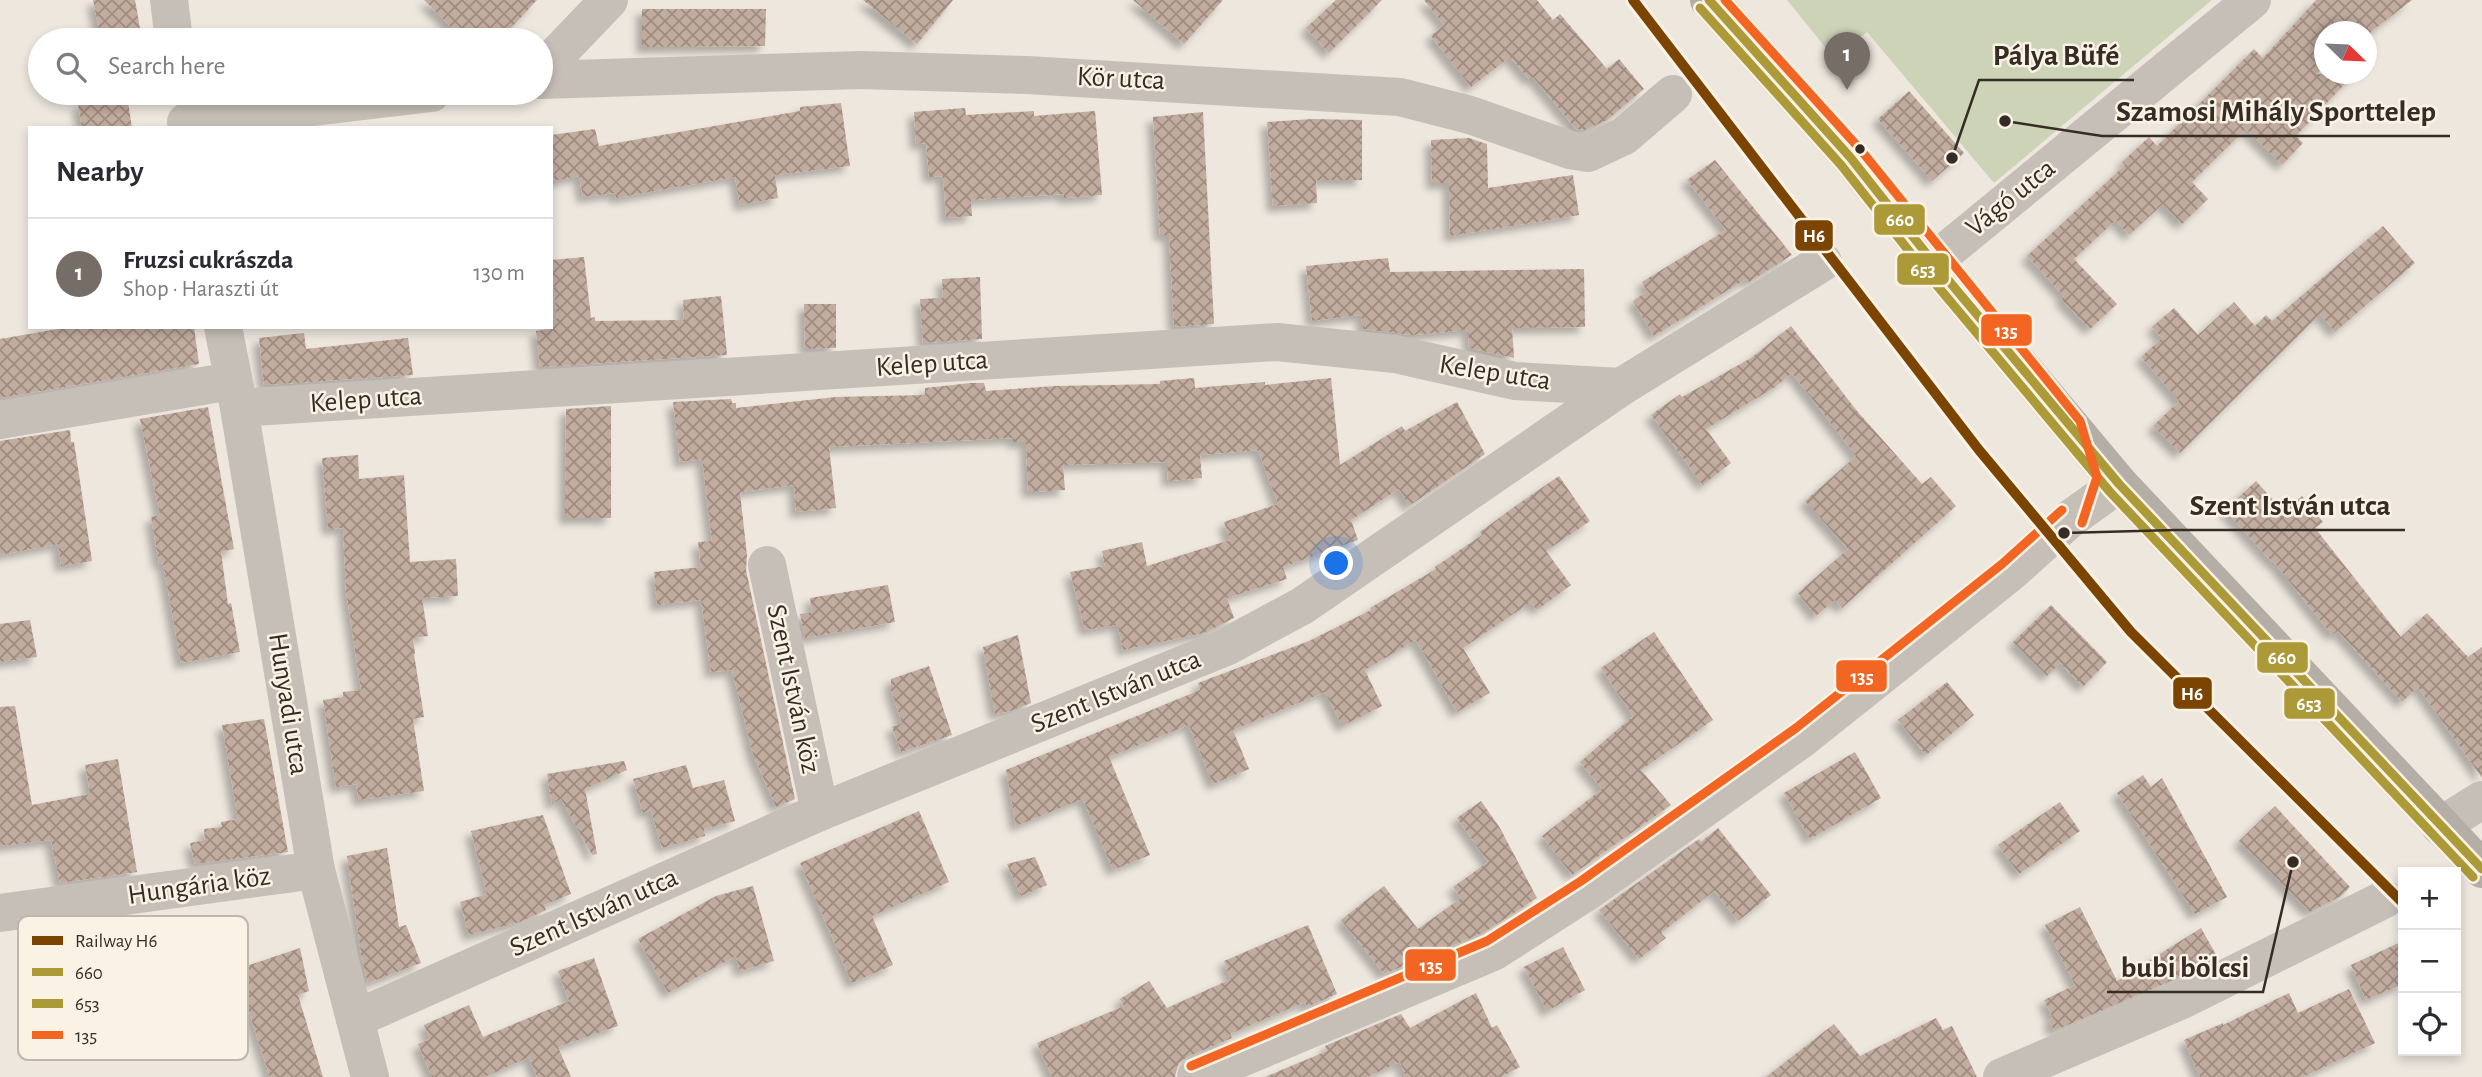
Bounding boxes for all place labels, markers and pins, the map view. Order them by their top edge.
callout: Pálya Büfé [1979,29,2134,80]
pin: 1 [1824,32,1870,90]
callout: Szamosi Mihály Sporttelep [2102,85,2450,136]
unlabelled marker [1853,142,1867,156]
callout: Szent István utca [2175,479,2405,530]
callout: bubi bölcsi [2107,941,2263,992]

